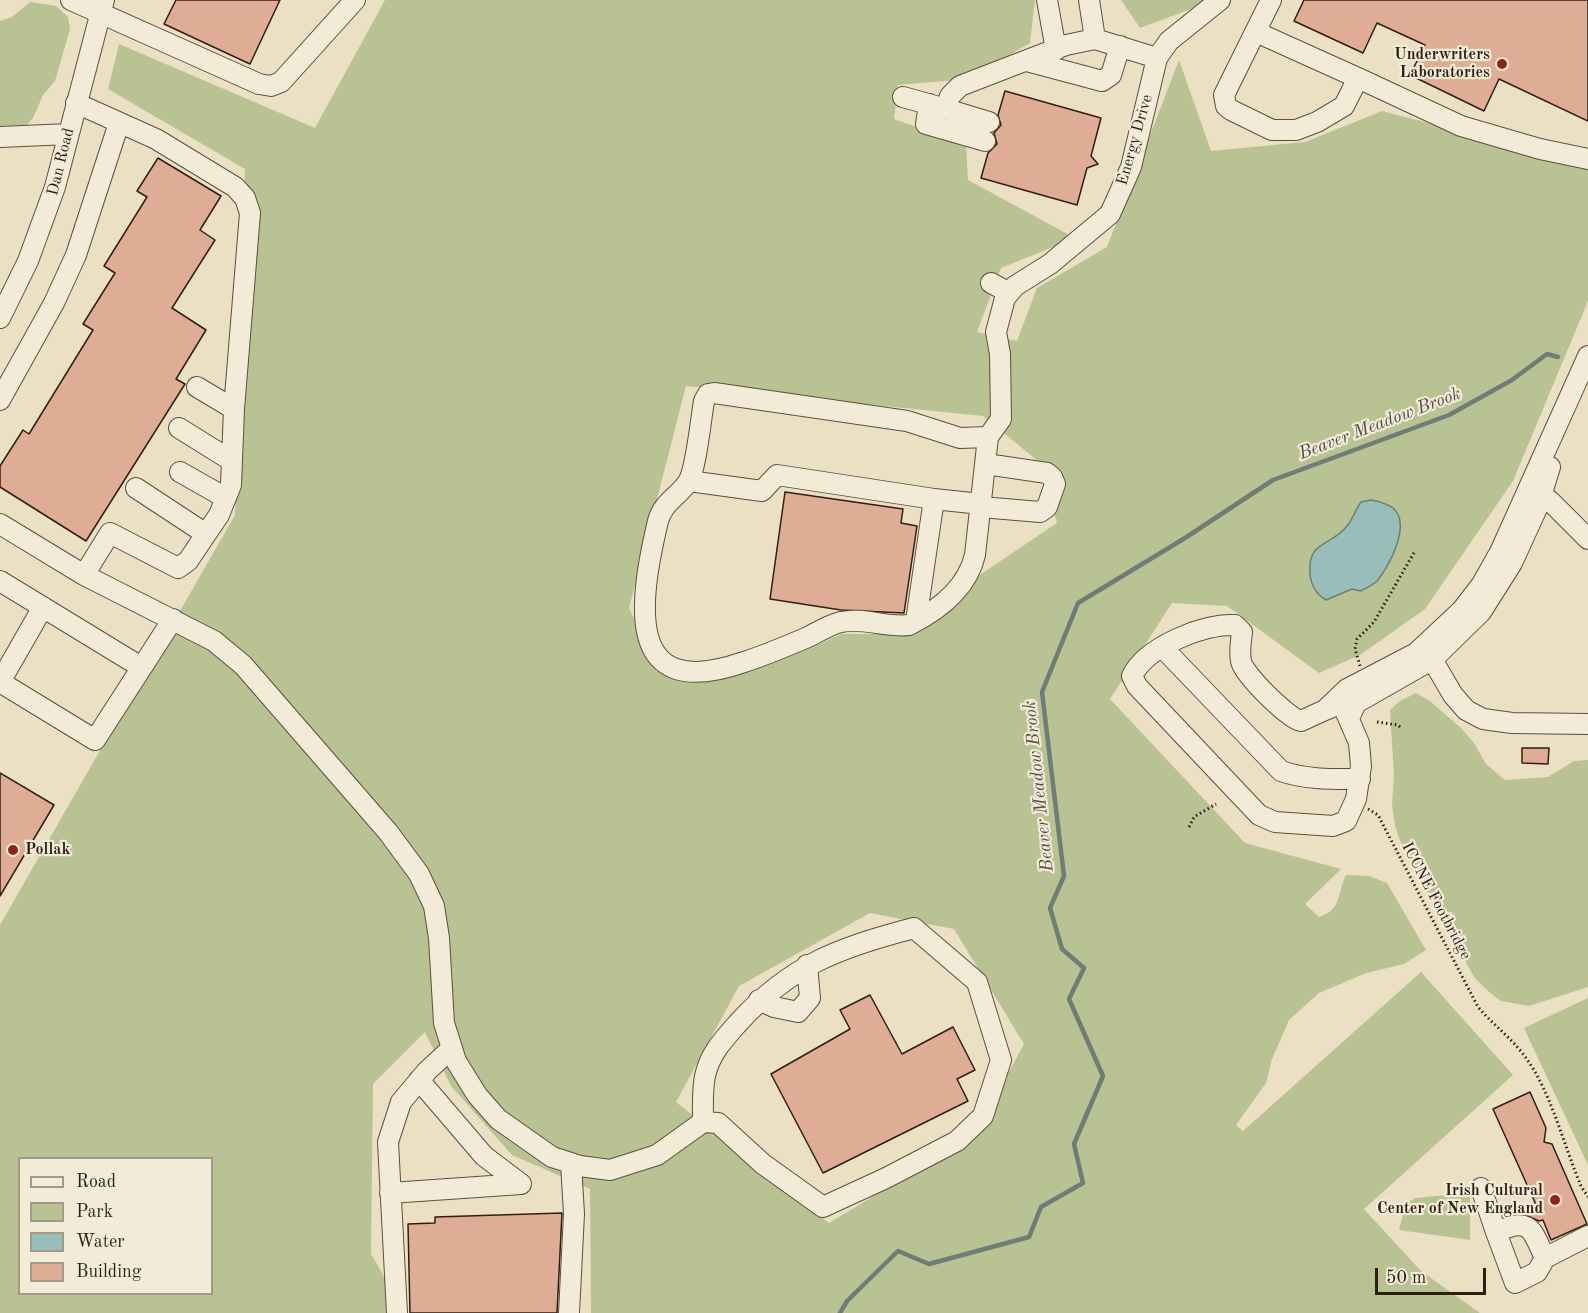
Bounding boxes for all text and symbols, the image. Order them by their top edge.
place label: Underwriters Laboratories [1394,45,1490,83]
marker: Underwriters Laboratories [1495,57,1509,71]
street label: Energy Drive [1113,92,1157,188]
street label: Dan Road [43,126,79,198]
water label: Beaver Meadow Brook [1296,383,1464,465]
water label: Beaver Meadow Brook [1019,699,1059,873]
street label: ICCNE Footbridge [1397,839,1475,963]
place label: Pollak [25,840,70,860]
marker: Pollak [6,843,20,857]
legend [18,1157,213,1295]
text: Road [76,1173,116,1191]
place label: Irish Cultural Center of New England [1377,1181,1543,1219]
marker: Irish Cultural Center of New England [1548,1193,1562,1207]
text: Park [76,1203,113,1221]
text: Water [76,1233,125,1251]
scale bar [1378,1256,1489,1294]
text: Building [76,1263,141,1281]
text: 50 m [1386,1269,1426,1287]

